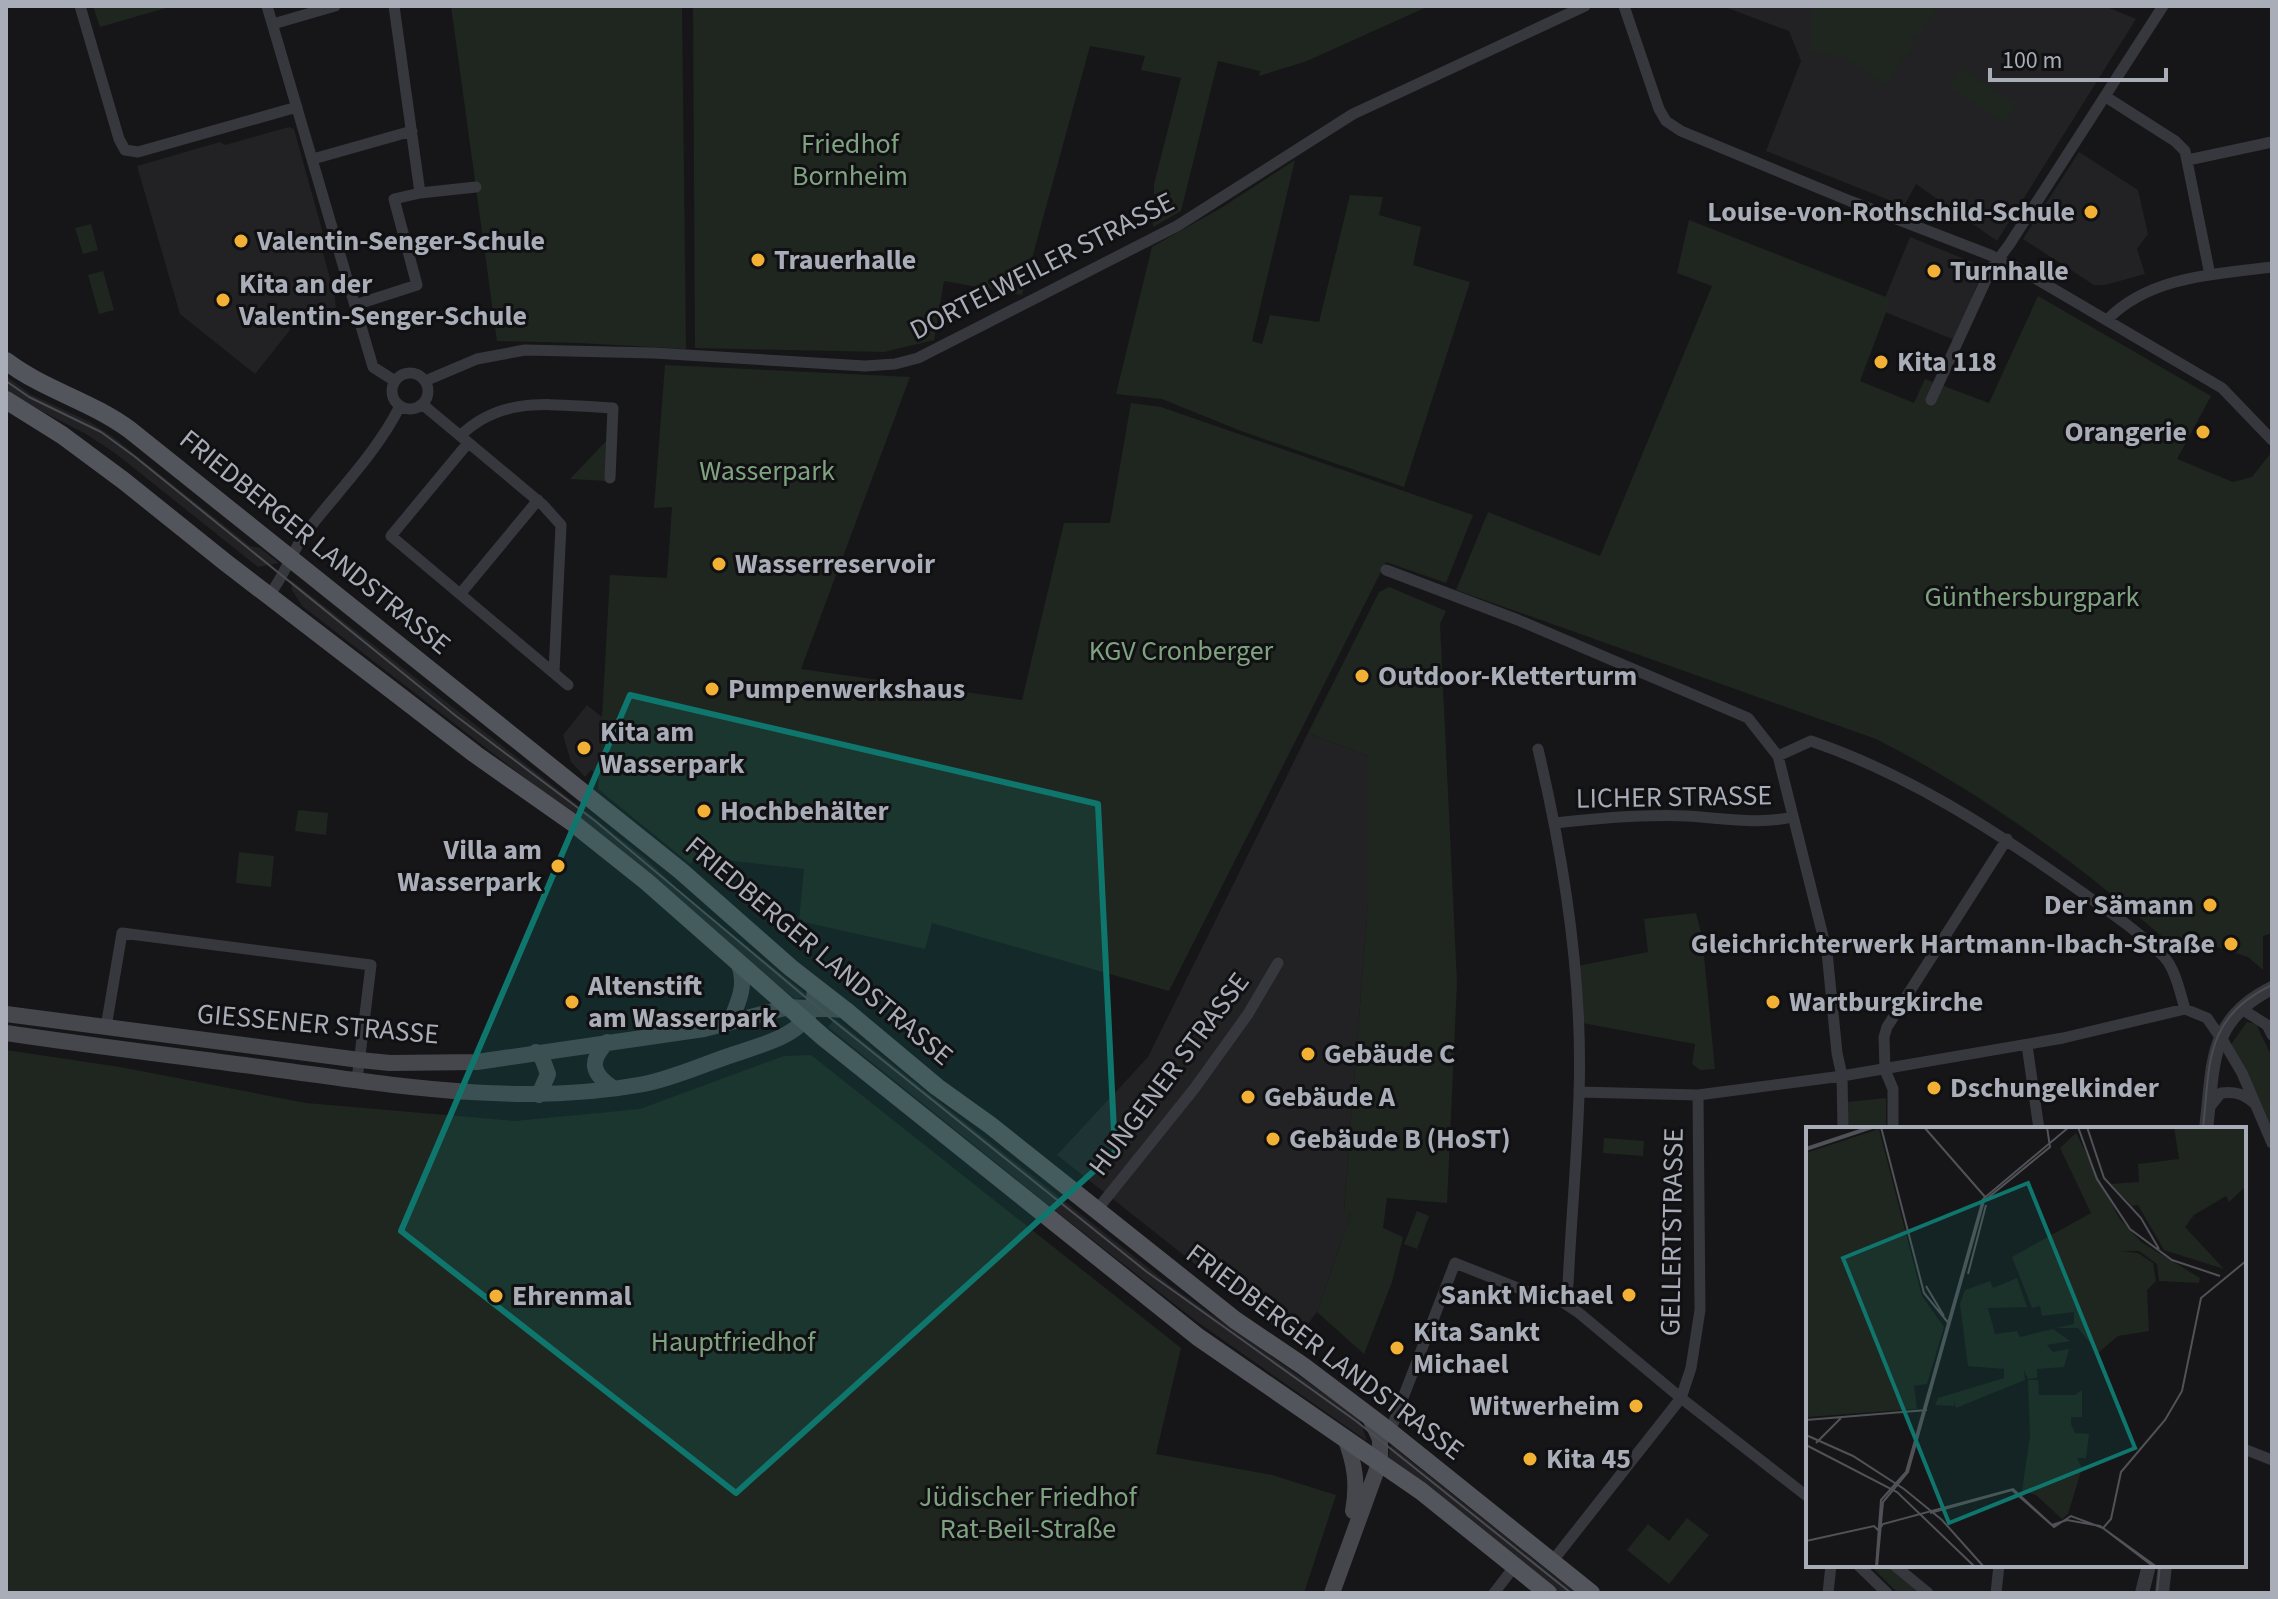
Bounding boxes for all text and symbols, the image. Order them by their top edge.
scale bar [1990,32,2166,82]
text: 100 m [2002,43,2062,78]
park label: Friedhof Bornheim [792,124,908,196]
street label: DORTELWEILER STRASSE [903,182,1181,350]
place label: Louise-von-Rothschild-Schule [1707,192,2075,232]
marker: Louise-von-Rothschild-Schule [2082,203,2100,221]
place label: Valentin-Senger-Schule [256,221,545,261]
marker: Valentin-Senger-Schule [232,232,250,250]
place label: Trauerhalle [774,240,916,280]
marker: Trauerhalle [749,251,767,269]
place label: Turnhalle [1950,251,2069,291]
marker: Turnhalle [1925,262,1943,280]
place label: Kita an der Valentin-Senger-Schule [238,264,527,336]
marker: Kita an der Valentin-Senger-Schule [214,291,232,309]
place label: Kita 118 [1897,342,1997,382]
marker: Kita 118 [1872,353,1890,371]
place label: Orangerie [2064,412,2187,452]
street label: FRIEDBERGER LANDSTRASSE [171,420,459,664]
marker: Orangerie [2194,423,2212,441]
park label: Wasserpark [699,451,835,491]
place label: Wasserreservoir [735,544,936,584]
marker: Wasserreservoir [710,555,728,573]
park label: Günthersburgpark [1925,577,2140,617]
park label: KGV Cronberger [1089,631,1274,671]
place label: Outdoor-Kletterturm [1378,656,1637,696]
marker: Outdoor-Kletterturm [1353,667,1371,685]
place label: Pumpenwerkshaus [728,669,965,709]
marker: Pumpenwerkshaus [703,680,721,698]
place label: Kita am Wasserpark [600,712,745,784]
marker: Kita am Wasserpark [575,739,593,757]
street label: LICHER STRASSE [1576,775,1772,819]
place label: Hochbehälter [720,791,890,831]
marker: Hochbehälter [695,802,713,820]
street label: FRIEDBERGER LANDSTRASSE [676,827,962,1075]
place label: Villa am Wasserpark [397,830,543,902]
marker: Villa am Wasserpark [549,857,567,875]
place label: Der Sämann [2044,885,2194,925]
marker: Der Sämann [2201,896,2219,914]
place label: Gleichrichterwerk Hartmann-Ibach-Straße [1691,924,2215,964]
marker: Gleichrichterwerk Hartmann-Ibach-Straße [2222,935,2240,953]
street label: HUNGENER STRASSE [1079,964,1259,1184]
place label: Altenstift am Wasserpark [587,966,778,1038]
place label: Wartburgkirche [1789,982,1983,1022]
street label: GIESSENER STRASSE [195,993,441,1055]
marker: Altenstift am Wasserpark [563,993,581,1011]
marker: Wartburgkirche [1764,993,1782,1011]
place label: Gebäude C [1324,1034,1455,1074]
marker: Gebäude C [1299,1045,1317,1063]
place label: Dschungelkinder [1950,1068,2160,1108]
place label: Gebäude A [1264,1077,1396,1117]
marker: Dschungelkinder [1925,1079,1943,1097]
marker: Gebäude A [1239,1088,1257,1106]
place label: Gebäude B (HoST) [1289,1119,1511,1159]
inset map [1806,1127,2246,1567]
street label: GELLERTSTRASSE [1650,1128,1694,1336]
marker: Gebäude B (HoST) [1264,1130,1282,1148]
street label: FRIEDBERGER LANDSTRASSE [1178,1234,1472,1470]
place label: Sankt Michael [1441,1275,1613,1315]
place label: Ehrenmal [512,1276,631,1316]
marker: Sankt Michael [1620,1286,1638,1304]
marker: Ehrenmal [487,1287,505,1305]
place label: Kita Sankt Michael [1413,1312,1540,1384]
park label: Hauptfriedhof [651,1322,816,1362]
marker: Kita Sankt Michael [1388,1339,1406,1357]
place label: Witwerheim [1469,1386,1620,1426]
marker: Witwerheim [1627,1397,1645,1415]
place label: Kita 45 [1546,1439,1631,1479]
marker: Kita 45 [1521,1450,1539,1468]
park label: Jüdischer Friedhof Rat-Beil-Straße [919,1477,1138,1549]

